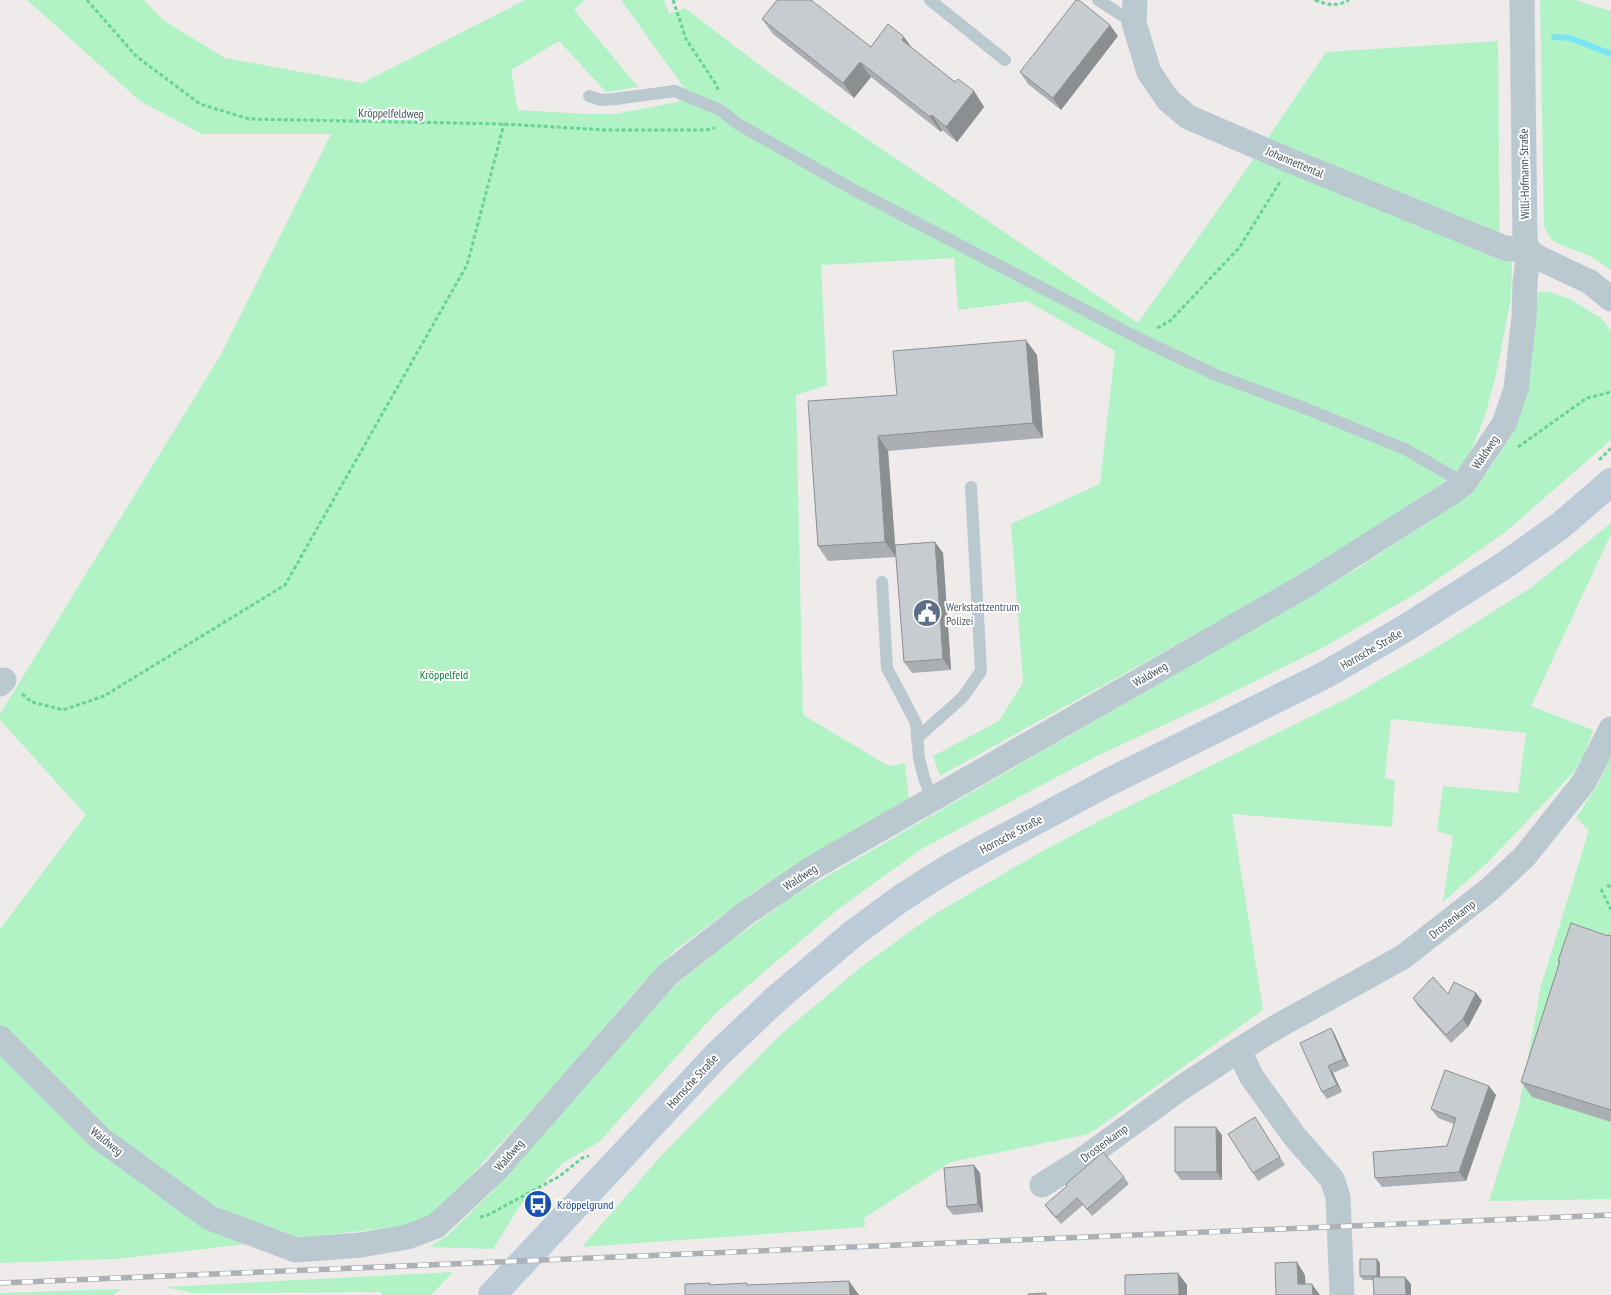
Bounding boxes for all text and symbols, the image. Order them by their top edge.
street label: Kröppelfeldweg [358,105,424,121]
street label: Willi-Hofmann-Straße [1516,128,1532,220]
street label: Johannettental [1263,143,1326,181]
street label: Waldweg [1468,432,1502,472]
public building icon: Werkstattzentrum Polizei [912,598,942,628]
place label: Werkstattzentrum Polizei [946,599,1019,628]
street label: Hornsche Straße [1338,625,1404,673]
street label: Waldweg [1130,658,1170,690]
park label: Kröppelfeld [420,667,468,682]
street label: Hornsche Straße [977,811,1045,857]
street label: Waldweg [780,861,820,893]
street label: Drostenkamp [1426,896,1478,942]
street label: Hornsche Straße [663,1051,721,1111]
street label: Drostenkamp [1077,1121,1131,1165]
street label: Waldweg [88,1123,126,1159]
street label: Waldweg [491,1136,527,1174]
bus stop icon: Kröppelgrund [523,1189,553,1219]
place label: Kröppelgrund [557,1197,613,1212]

